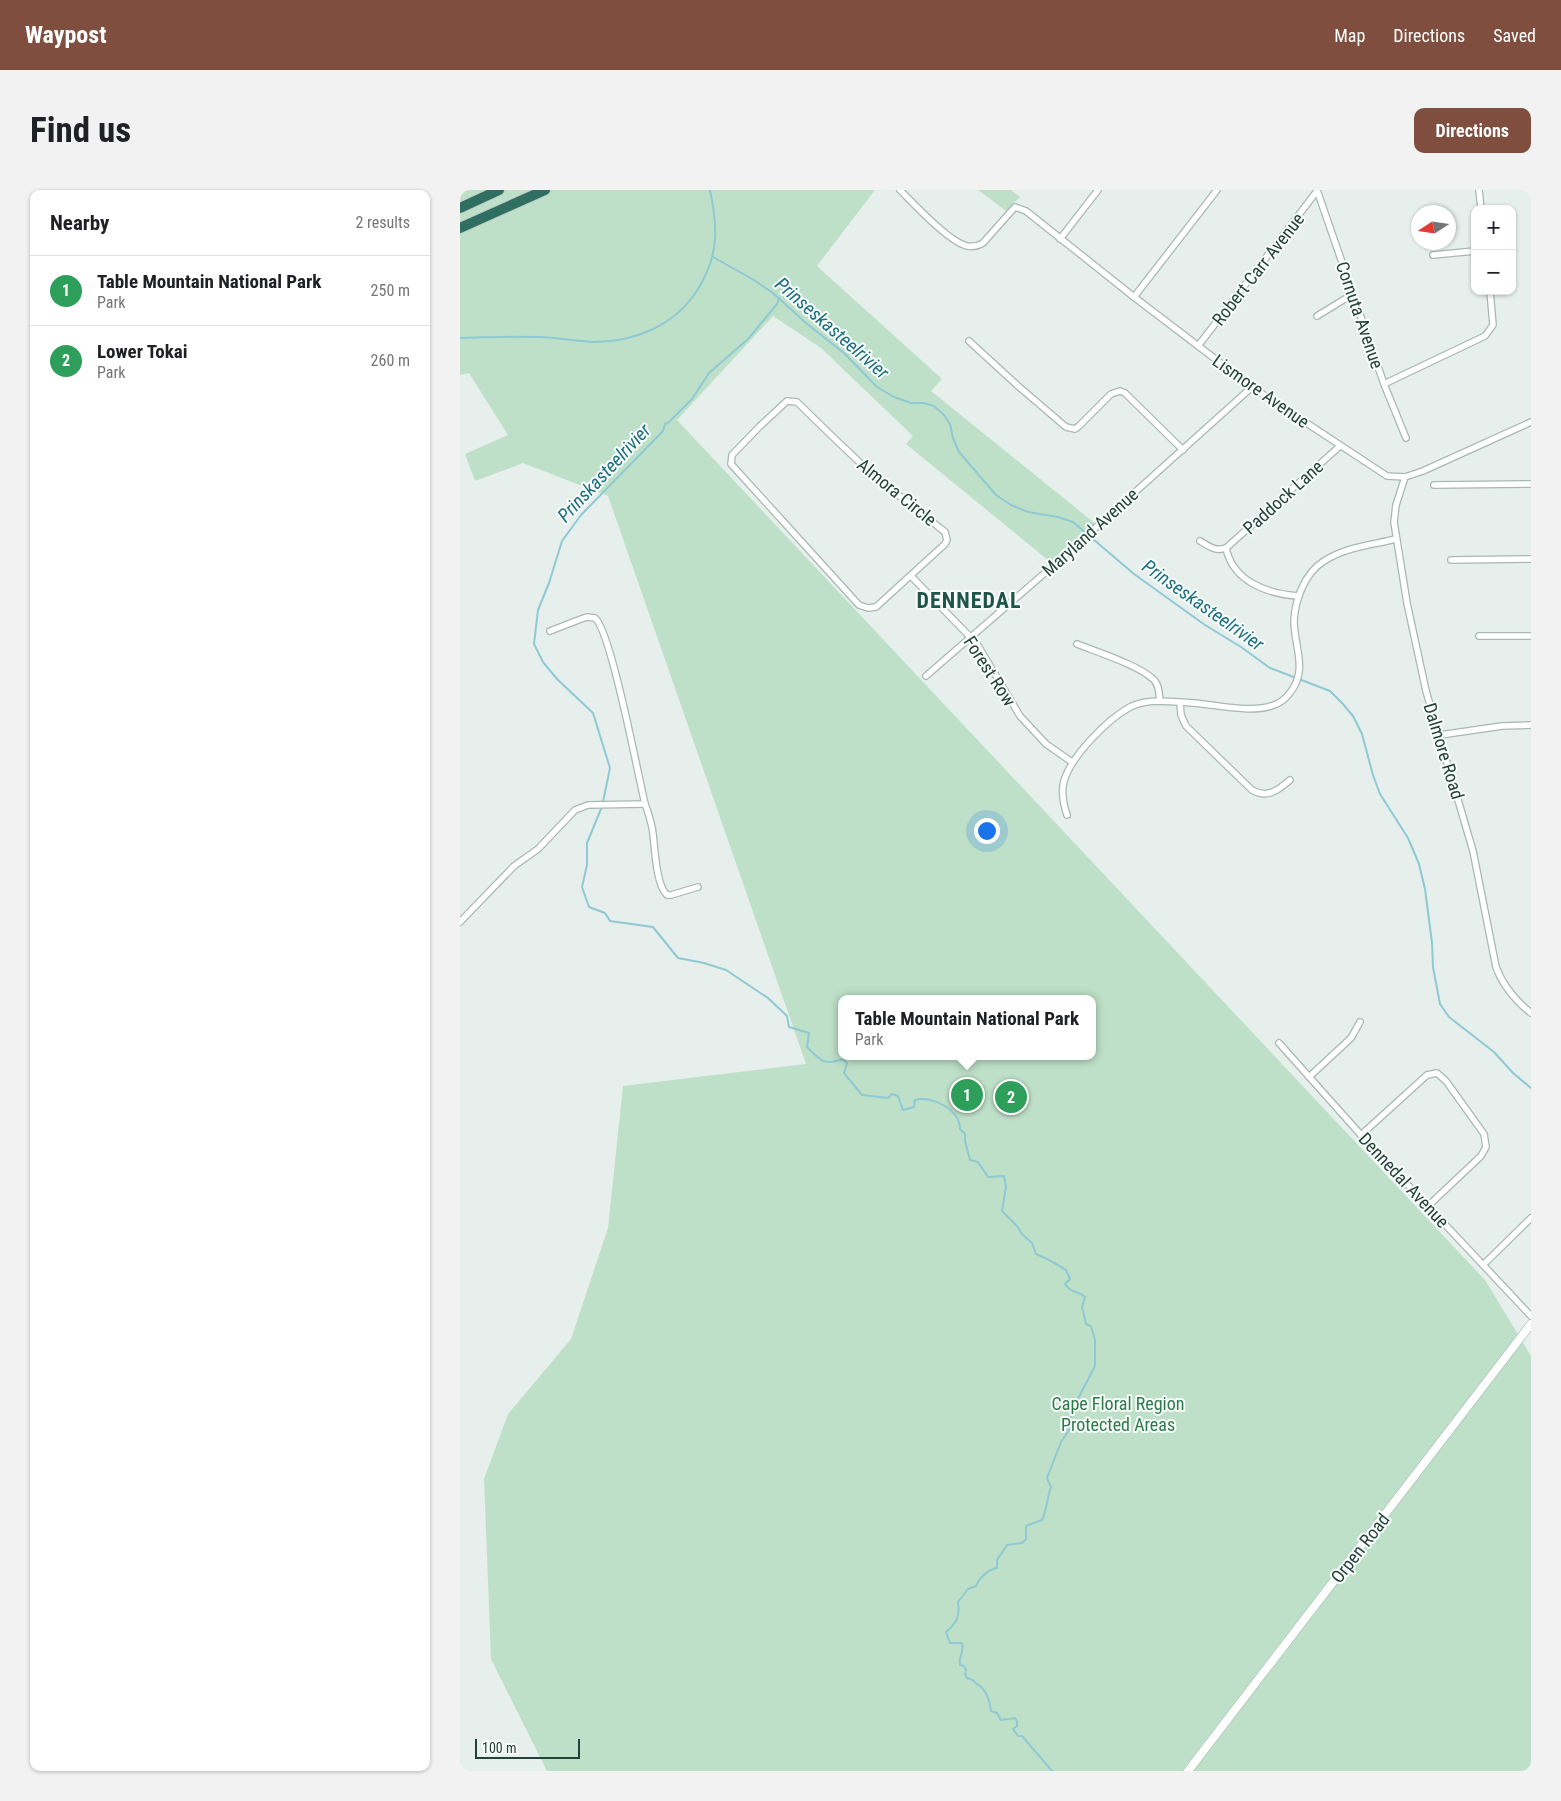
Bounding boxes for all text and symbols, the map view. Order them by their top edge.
text: Waypost [25,21,107,49]
text: Map [1334,25,1365,46]
text: Directions [1393,25,1465,46]
text: Saved [1493,25,1536,46]
button: Directions [1414,108,1531,153]
text: Find us [30,110,131,151]
north arrow [1411,205,1456,250]
map controls [1471,205,1516,295]
button: + [1471,205,1516,250]
street label: Robert Carr Avenue [1208,209,1308,329]
text: Nearby [50,211,109,235]
text: 2 results [355,213,410,232]
button: − [1471,250,1516,295]
street label: Cornuta Avenue [1332,259,1388,371]
text: Table Mountain National Park [97,270,321,293]
water label: Prinseskasteelrivier [770,272,894,384]
text: 1 [62,281,70,300]
text: 250 m [371,281,410,300]
text: Park [97,293,126,312]
text: Lower Tokai [97,340,187,363]
street label: Lismore Avenue [1209,350,1313,432]
text: 2 [62,351,70,370]
text: 260 m [371,351,410,370]
text: Park [97,363,126,382]
water label: Prinskasteelrivier [553,419,656,527]
street label: Almora Circle [853,454,941,530]
street label: Paddock Lane [1239,456,1327,538]
street label: Maryland Avenue [1038,483,1142,581]
water label: Prinseskasteelrivier [1138,555,1269,656]
district label: DENNEDAL [917,588,1021,613]
street label: Forest Row [960,632,1021,710]
street label: Dalmore Road [1419,700,1469,802]
your location [974,818,1000,844]
popup [838,995,1096,1060]
text: Table Mountain National Park [855,1007,1079,1030]
text: Park [855,1030,883,1049]
pin: 1 [951,1076,983,1114]
pin: 2 [995,1078,1027,1116]
street label: Dennedal Avenue [1355,1128,1453,1232]
park label: Cape Floral Region Protected Areas [1052,1393,1184,1435]
street label: Orpen Road [1326,1509,1394,1587]
scale bar [475,1736,580,1759]
text: 100 m [482,1740,517,1756]

